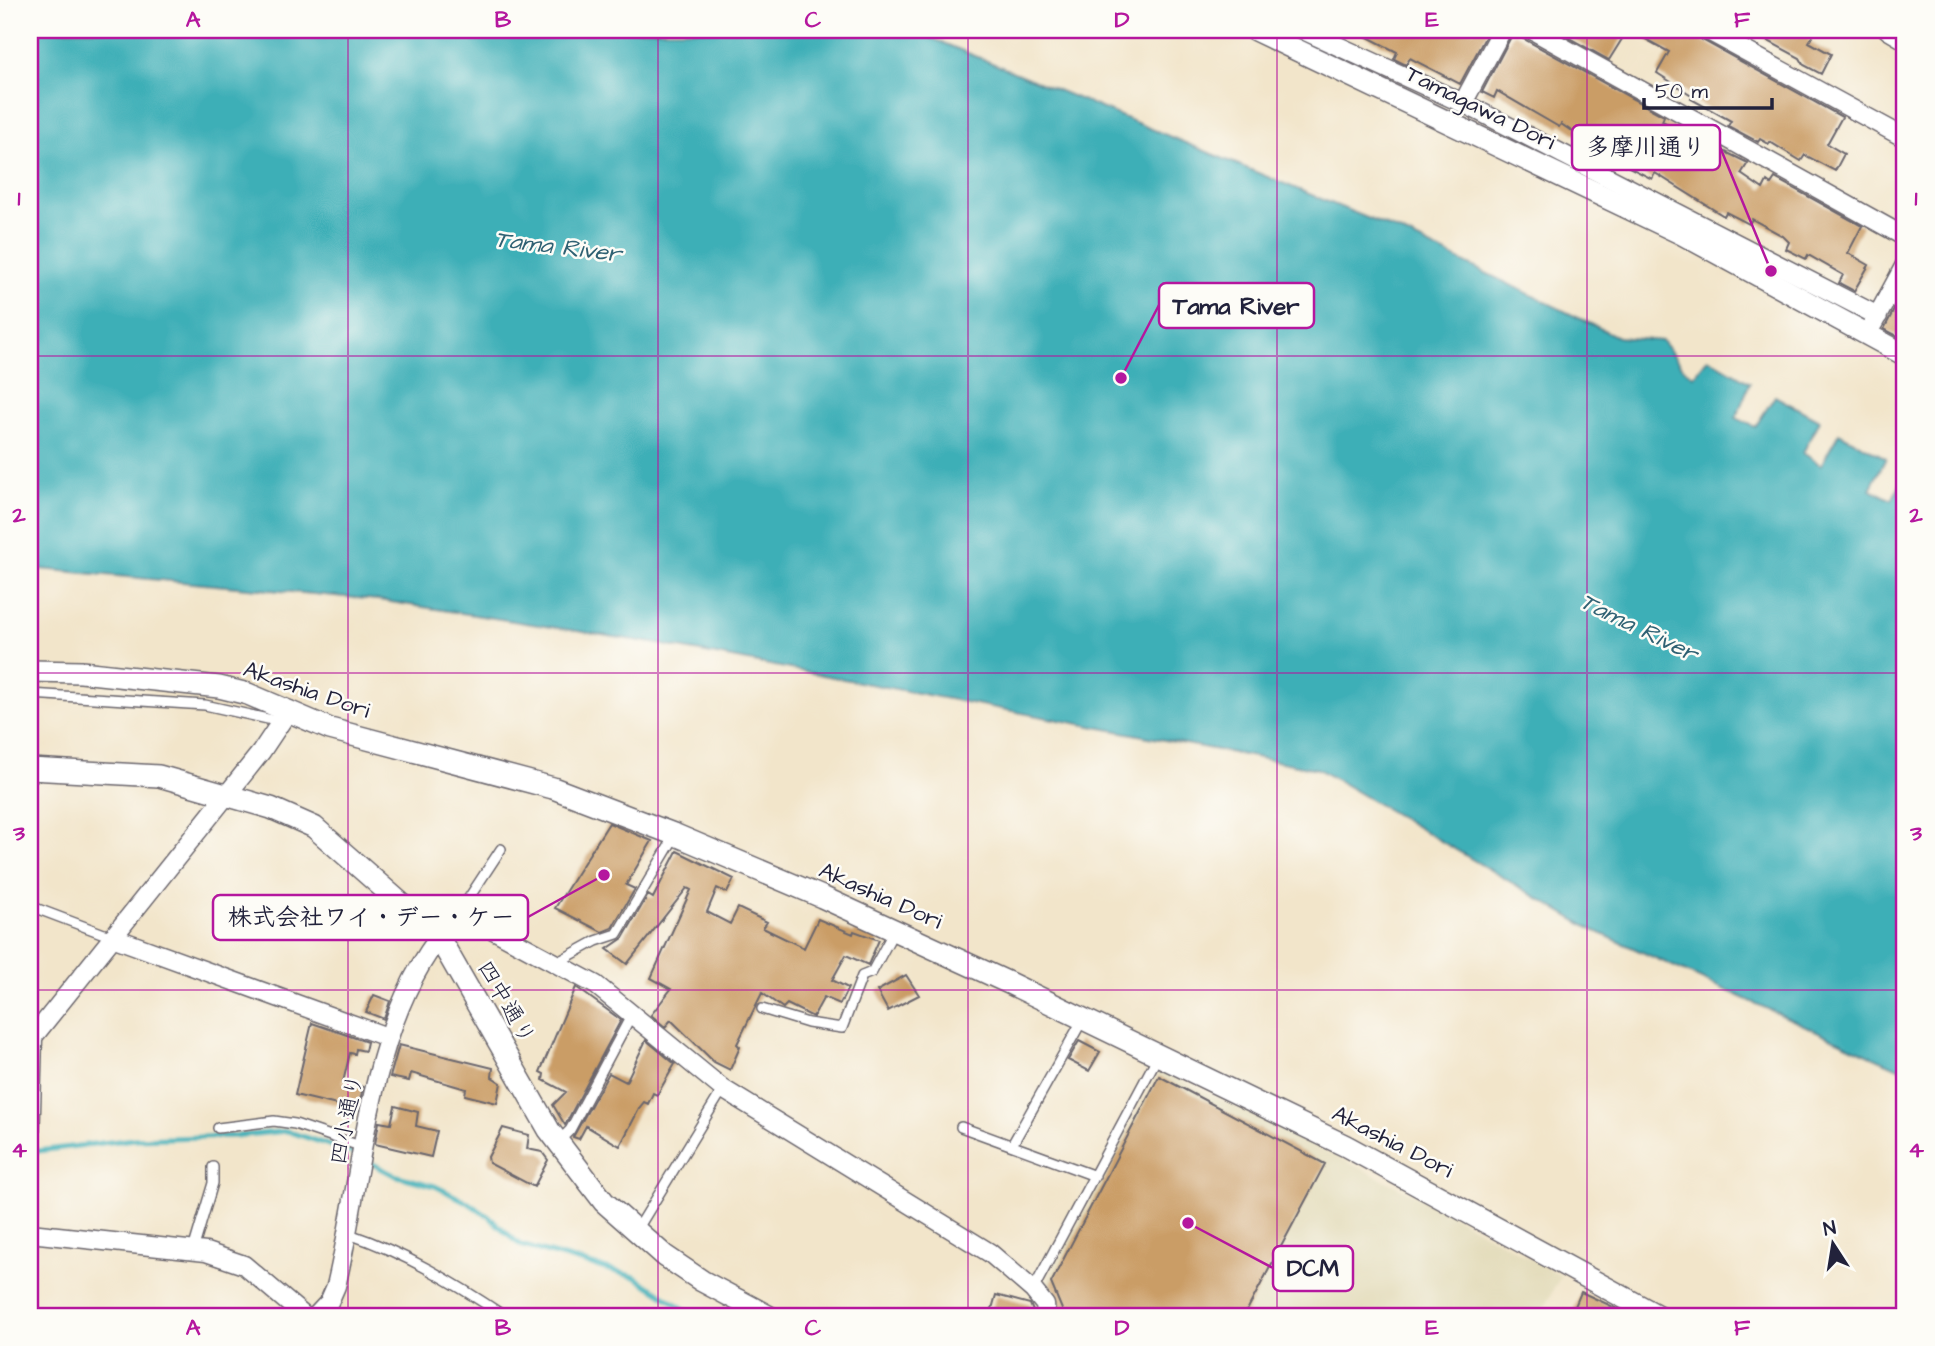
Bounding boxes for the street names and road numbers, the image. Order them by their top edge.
street label: Tamagawa Dori [1400,58,1561,159]
street label: Akashia Dori [239,653,375,727]
street label: Akashia Dori [814,854,948,938]
street label: 四中通り [469,955,543,1050]
street label: 四小通り [322,1071,371,1167]
street label: Akashia Dori [1327,1098,1459,1186]

